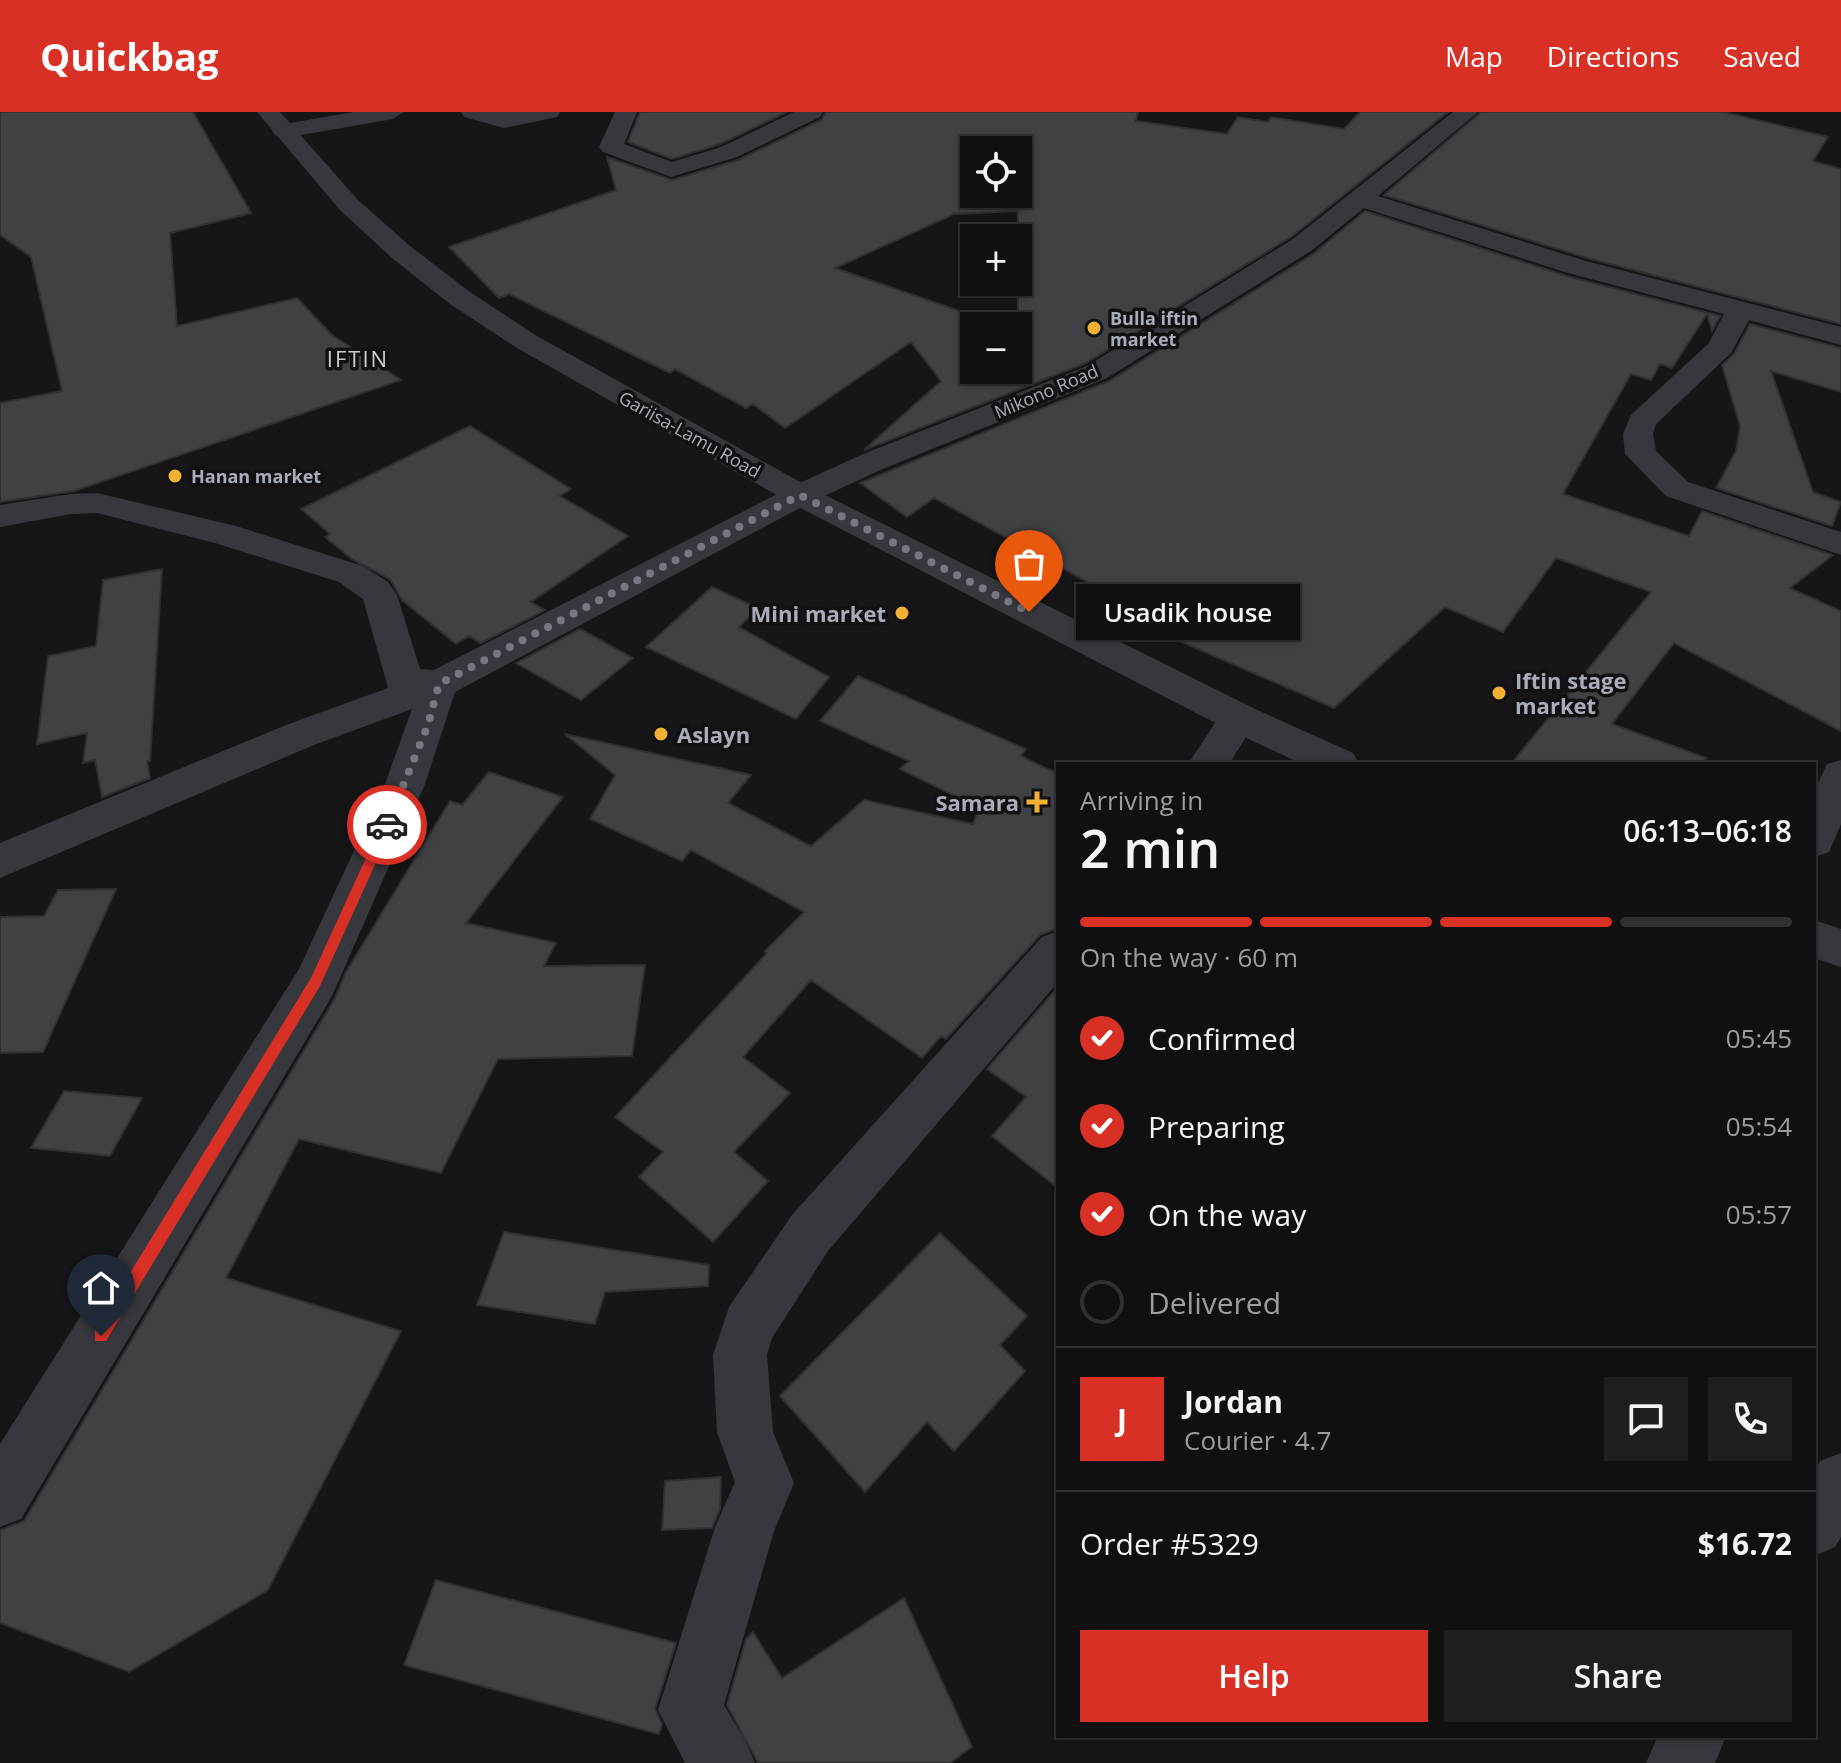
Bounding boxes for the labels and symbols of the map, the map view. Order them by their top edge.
place label: Bulla iftin market [1110,306,1198,351]
marker: Bulla iftin market [1085,319,1103,337]
district label: IFTIN [327,343,389,373]
street label: Mikono Road [990,358,1102,424]
street label: Gariisa-Lamu Road [615,385,765,483]
place label: Hanan market [191,464,321,488]
marker: Hanan market [166,467,184,485]
pin [995,530,1063,612]
callout: Usadik house [1077,584,1301,640]
place label: Mini market [751,598,886,628]
marker: Mini market [893,604,911,622]
place label: Iftin stage market [1515,665,1626,720]
marker: Iftin stage market [1490,684,1508,702]
place label: Aslayn [677,719,750,749]
marker: Aslayn [652,725,670,743]
courier [347,785,427,865]
place label: Samara [935,787,1019,817]
marker: Samara [1026,791,1048,813]
pin [67,1254,135,1336]

